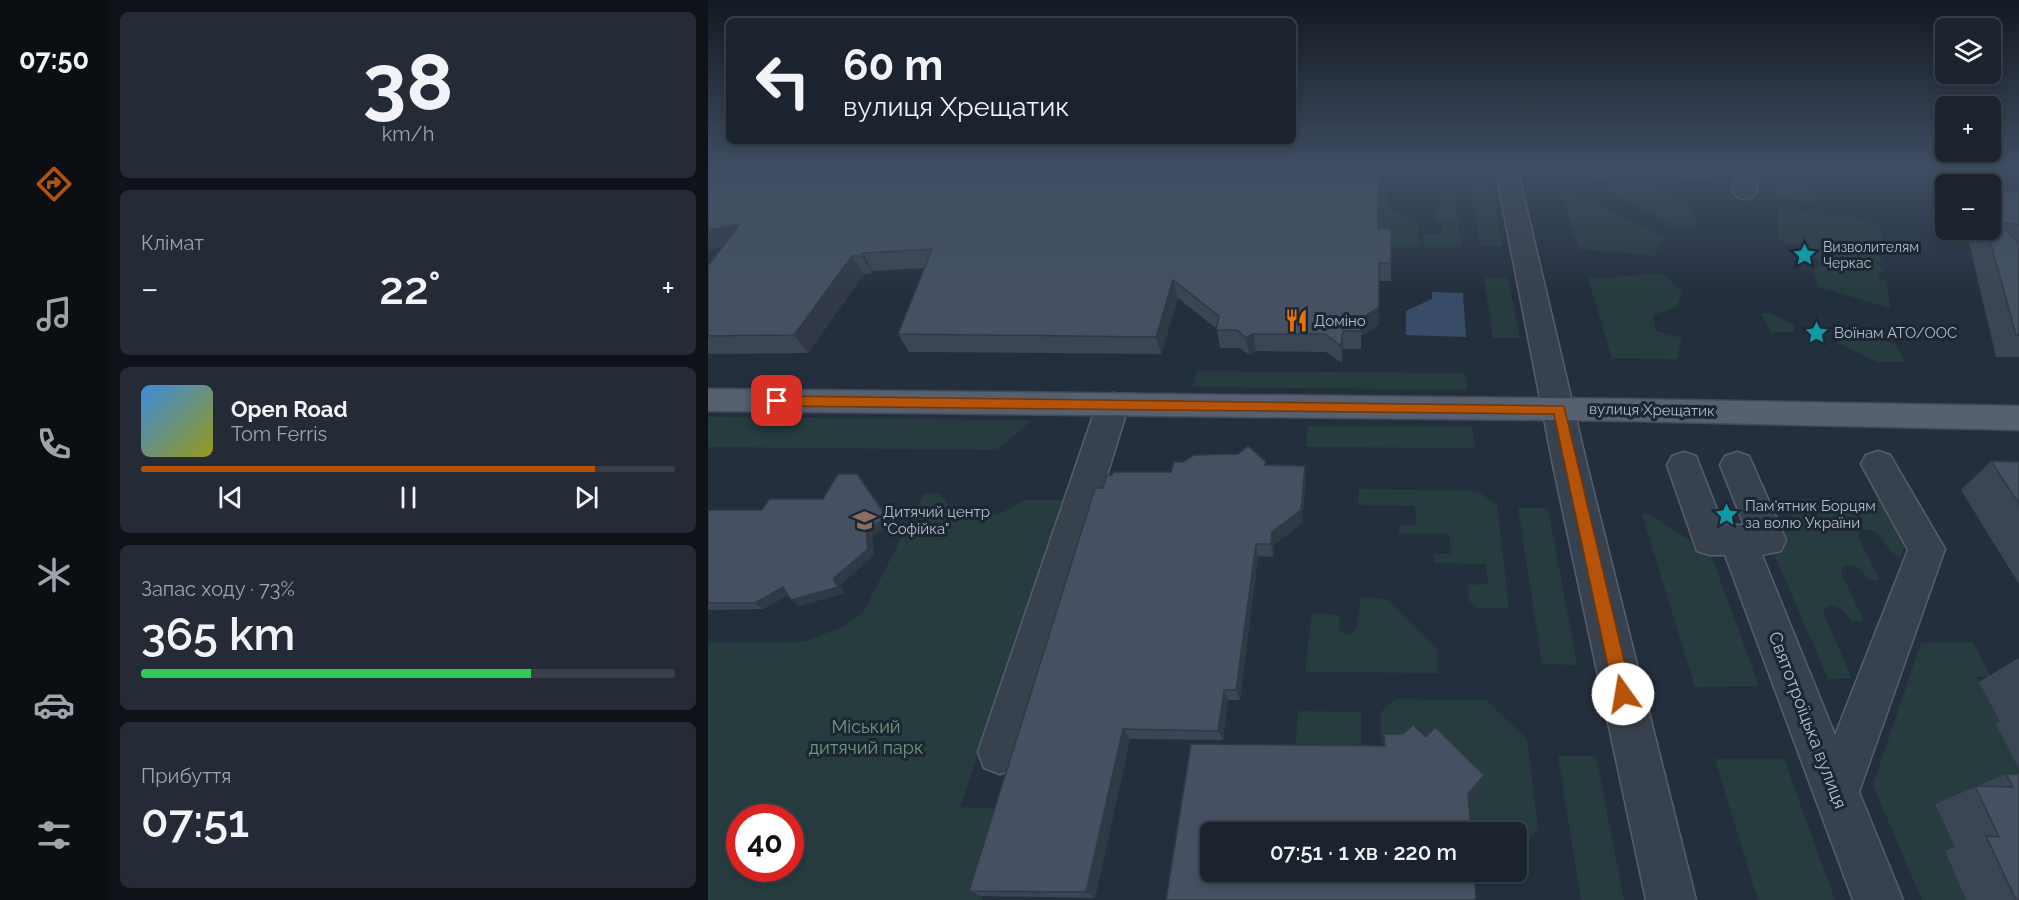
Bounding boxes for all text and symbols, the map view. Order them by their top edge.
map controls [1935,18,2001,240]
button: layers [1935,18,2001,84]
text: 38 [363,37,453,128]
text: 60 m [843,41,943,90]
icon: left [744,42,822,120]
text: 07:50 [19,44,89,75]
text: вулиця Хрещатик [843,91,1069,122]
button: + [1935,96,2001,162]
text: km/h [382,122,434,146]
icon: directions [33,163,75,205]
button: − [1935,174,2001,240]
text: Клімат [141,231,204,255]
place label: Визволителям Черкас [1823,239,1919,271]
place icon: Визволителям Черкас [1792,242,1818,268]
text: 22° [379,262,441,315]
text: − [141,269,159,308]
text: + [661,269,675,308]
icon: music [33,293,75,335]
restaurant icon: Доміно [1283,308,1309,334]
place label: Доміно [1314,312,1366,330]
place icon: Воїнам АТО/ООС [1803,320,1829,346]
place label: Воїнам АТО/ООС [1834,324,1957,342]
pin [751,375,802,426]
icon: arrive [760,384,793,417]
text: Open Road [231,396,348,422]
street label: вулиця Хрещатик [1589,400,1715,420]
text: Tom Ferris [231,422,327,446]
icon: phone [33,423,75,465]
icon: previous [214,481,247,514]
icon: pause [392,481,425,514]
icon: next [570,481,603,514]
place label: Пам'ятник Борцям за волю України [1745,497,1876,532]
place icon: Пам'ятник Борцям за волю України [1714,502,1740,528]
place label: Дитячий центр "Софійка" [883,503,990,538]
school or university icon: Дитячий центр "Софійка" [852,508,878,534]
icon: climate [33,554,75,596]
text: Запас ходу · 73% [141,577,295,601]
text: 365 km [141,608,295,661]
street label: Святотроїцька вулиця [1765,629,1851,811]
position arrow [1591,662,1655,726]
icon: car [33,684,75,726]
park label: Міський дитячий парк [809,716,923,758]
text: Прибуття [141,764,231,788]
text: 07:51 [141,795,249,848]
speed limit sign: 40 [726,804,804,882]
icon: filters [33,814,75,856]
text: 07:51 · 1 хв · 220 m [1270,839,1457,865]

